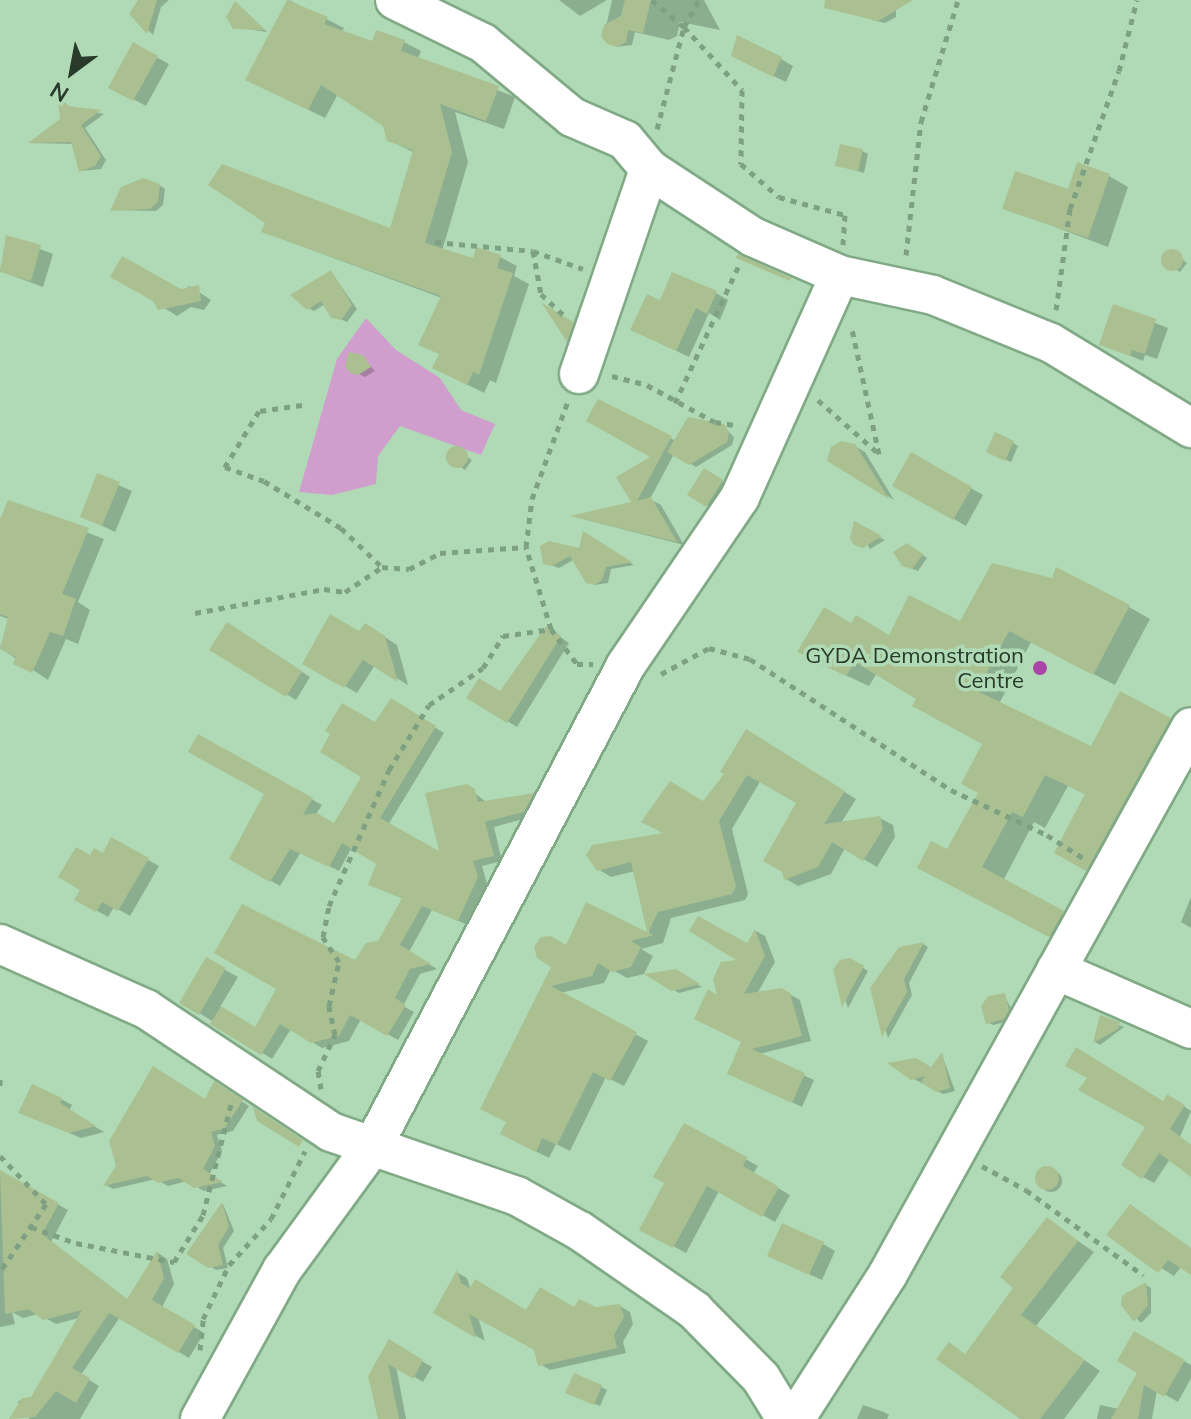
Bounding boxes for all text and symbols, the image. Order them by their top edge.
north arrow [32,32,112,112]
text: N [45,76,74,109]
place label: GYDA Demonstration Centre [805,642,1024,694]
marker: GYDA Demonstration Centre [1031,659,1049,677]

